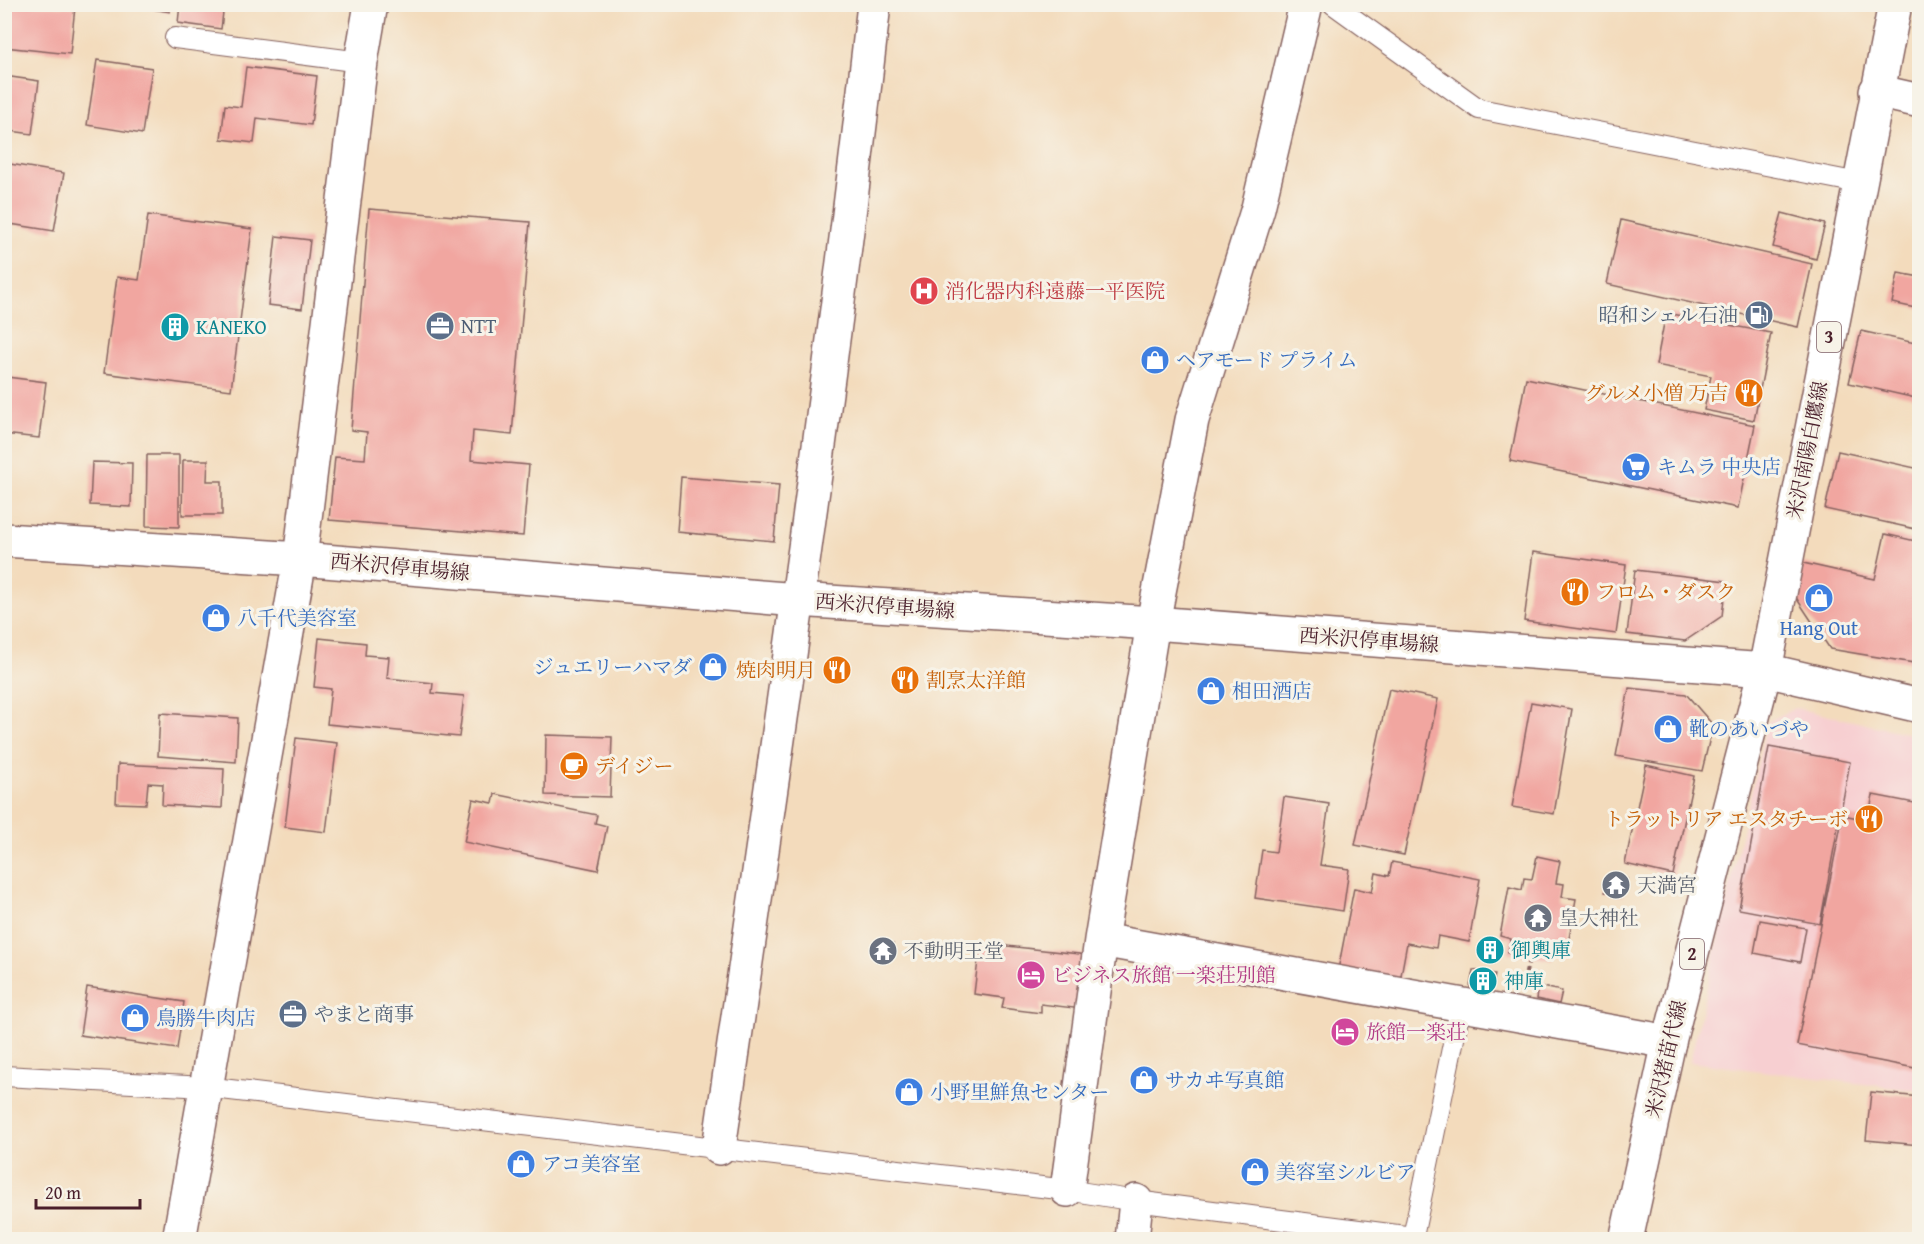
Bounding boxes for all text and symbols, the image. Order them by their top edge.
hospital icon: 消化器内科遠藤一平医院 [908,275,940,307]
place label: 消化器内科遠藤一平医院 [945,276,1165,305]
fuel station icon: 昭和シェル石油 [1743,299,1775,331]
place label: 昭和シェル石油 [1598,300,1738,329]
office icon: NTT [424,310,456,342]
building icon: KANEKO [159,311,191,343]
place label: NTT [461,311,497,340]
place label: KANEKO [196,312,267,341]
road number: 3 [1817,322,1841,352]
shop icon: ヘアモード プライム [1139,344,1171,376]
place label: ヘアモード プライム [1176,345,1358,374]
restaurant icon: グルメ小僧 万吉 [1733,377,1765,409]
place label: グルメ小僧 万吉 [1585,378,1728,407]
street label: 米沢南陽白鷹線 [1779,378,1834,521]
supermarket icon: キムラ 中央店 [1620,451,1652,483]
place label: キムラ 中央店 [1657,452,1781,481]
street label: 西米沢停車場線 [329,546,471,587]
restaurant icon: フロム・ダスク [1559,576,1591,608]
place label: フロム・ダスク [1596,577,1736,606]
shop icon: Hang Out [1803,582,1835,614]
street label: 西米沢停車場線 [814,586,956,625]
shop icon: 八千代美容室 [200,602,232,634]
place label: 八千代美容室 [237,603,357,632]
place label: Hang Out [1780,613,1858,642]
street label: 西米沢停車場線 [1298,620,1440,659]
shop icon: ジュエリーハマダ [697,651,729,683]
place label: ジュエリーハマダ [533,652,692,681]
restaurant icon: 焼肉明月 [821,654,853,686]
place label: 焼肉明月 [736,655,816,684]
restaurant icon: 割烹太洋館 [889,664,921,696]
place label: 割烹太洋館 [926,665,1026,694]
shop icon: 相田酒店 [1195,675,1227,707]
place label: 相田酒店 [1232,676,1312,705]
shop icon: 靴のあいづや [1652,713,1684,745]
place label: 靴のあいづや [1689,714,1809,743]
cafe icon: デイジー [558,750,590,782]
place label: デイジー [595,751,674,780]
restaurant icon: トラットリア エスタチーボ [1853,803,1885,835]
place label: トラットリア エスタチーボ [1604,804,1848,833]
temple icon: 天満宮 [1600,869,1632,901]
place label: 天満宮 [1637,870,1697,899]
temple icon: 皇大神社 [1522,902,1554,934]
place label: 皇大神社 [1559,903,1639,932]
building icon: 御輿庫 [1474,934,1506,966]
temple icon: 不動明王堂 [867,935,899,967]
place label: 御輿庫 [1511,935,1571,964]
place label: 不動明王堂 [904,936,1004,965]
road number: 2 [1680,939,1704,969]
hotel icon: ビジネス旅館 一楽荘別館 [1015,959,1047,991]
place label: ビジネス旅館 一楽荘別館 [1052,960,1276,989]
building icon: 神庫 [1467,965,1499,997]
place label: 神庫 [1504,966,1544,995]
street label: 米沢猪苗代線 [1638,997,1693,1121]
office icon: やまと商事 [277,998,309,1030]
place label: やまと商事 [314,999,414,1028]
shop icon: 鳥勝牛肉店 [119,1002,151,1034]
place label: 鳥勝牛肉店 [156,1003,256,1032]
hotel icon: 旅館一楽荘 [1329,1016,1361,1048]
place label: 旅館一楽荘 [1366,1017,1466,1046]
shop icon: サカヰ写真館 [1128,1064,1160,1096]
place label: サカヰ写真館 [1165,1065,1285,1094]
shop icon: 小野里鮮魚センター [893,1076,925,1108]
place label: 小野里鮮魚センター [930,1077,1109,1106]
shop icon: アコ美容室 [505,1148,537,1180]
place label: アコ美容室 [542,1149,641,1178]
shop icon: 美容室シルビア [1239,1156,1271,1188]
place label: 美容室シルビア [1276,1157,1416,1186]
scale bar [36,1172,140,1210]
text: 20 m [45,1179,81,1206]

